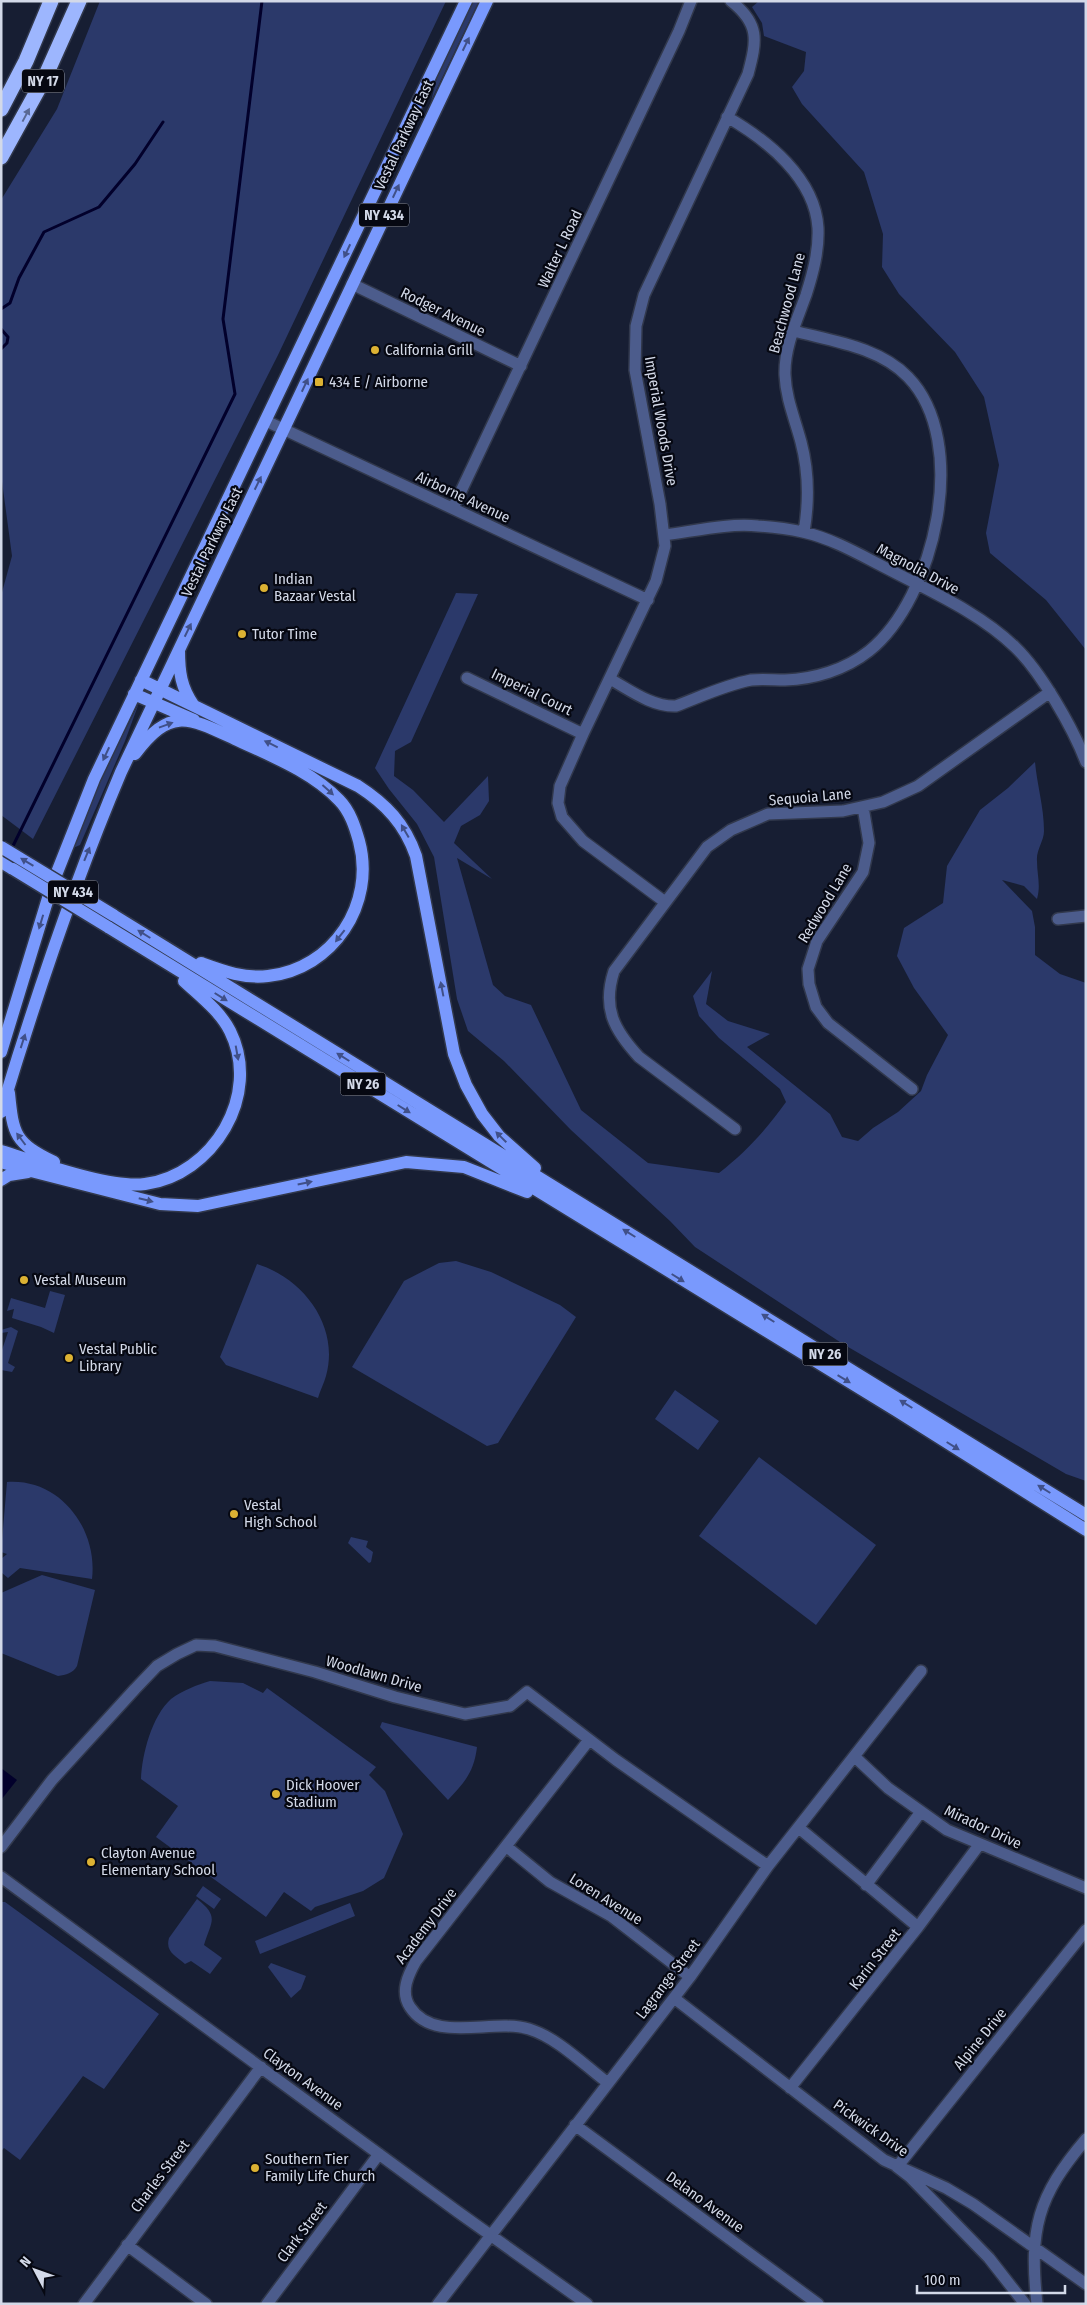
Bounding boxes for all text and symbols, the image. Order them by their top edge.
one-way arrow [462,37,470,51]
road number: NY 17 [22,70,64,92]
street label: Vestal Parkway East [371,77,437,193]
one-way arrow [21,108,30,122]
one-way arrow [392,184,400,198]
road number: NY 434 [359,204,409,226]
street label: Walter L Road [534,207,586,291]
one-way arrow [343,244,351,258]
street label: Beachwood Lane [765,251,809,355]
street label: Rodger Avenue [398,284,488,340]
place label: California Grill [385,341,473,359]
marker: California Grill [369,344,381,356]
street label: Imperial Woods Drive [641,355,681,487]
place label: 434 E / Airborne [329,373,428,391]
marker: 434 E / Airborne [313,376,325,388]
one-way arrow [300,378,309,393]
street label: Airborne Avenue [413,467,513,527]
one-way arrow [254,476,262,490]
street label: Vestal Parkway East [178,484,246,600]
street label: Magnolia Drive [874,540,962,598]
place label: Indian Bazaar Vestal [274,570,356,605]
marker: Indian Bazaar Vestal [258,582,270,594]
one-way arrow [184,623,192,637]
place label: Tutor Time [252,625,317,643]
marker: Tutor Time [236,628,248,640]
street label: Imperial Court [489,665,575,719]
one-way arrow [159,721,174,729]
one-way arrow [264,740,278,748]
one-way arrow [102,747,110,761]
one-way arrow [321,784,334,795]
street label: Sequoia Lane [768,784,852,810]
one-way arrow [401,825,410,838]
one-way arrow [83,847,91,861]
one-way arrow [20,858,33,867]
street label: Redwood Lane [794,860,856,946]
road number: NY 434 [48,880,98,904]
one-way arrow [37,915,45,930]
one-way arrow [137,929,150,938]
one-way arrow [335,929,345,943]
one-way arrow [438,981,446,996]
one-way arrow [214,992,227,1001]
one-way arrow [20,1033,28,1048]
one-way arrow [233,1045,241,1061]
one-way arrow [336,1052,349,1061]
road number: NY 26 [340,1072,386,1096]
one-way arrow [397,1105,410,1114]
one-way arrow [495,1131,507,1143]
one-way arrow [15,1133,26,1146]
one-way arrow [298,1179,313,1187]
one-way arrow [138,1196,153,1204]
one-way arrow [623,1229,636,1238]
place label: Vestal Museum [34,1271,126,1289]
one-way arrow [671,1273,684,1282]
marker: Vestal Museum [18,1274,30,1286]
one-way arrow [761,1314,774,1323]
place label: Vestal Public Library [79,1340,158,1375]
road number: NY 26 [802,1342,848,1366]
marker: Vestal Public Library [63,1352,75,1364]
one-way arrow [838,1375,851,1384]
one-way arrow [899,1399,913,1408]
one-way arrow [946,1441,959,1450]
one-way arrow [1038,1485,1051,1494]
place label: Vestal High School [244,1496,317,1531]
marker: Vestal High School [228,1508,240,1520]
street label: Woodlawn Drive [324,1652,424,1696]
place label: Dick Hoover Stadium [286,1776,360,1811]
marker: Dick Hoover Stadium [270,1788,282,1800]
street label: Mirador Drive [942,1801,1024,1853]
place label: Clayton Avenue Elementary School [101,1844,215,1879]
marker: Clayton Avenue Elementary School [85,1856,97,1868]
street label: Loren Avenue [566,1869,646,1929]
street label: Academy Drive [392,1884,460,1968]
street label: Karin Street [846,1925,904,1993]
street label: Lagrange Street [632,1935,704,2023]
street label: Alpine Drive [950,2004,1010,2074]
street label: Clayton Avenue [260,2044,346,2114]
street label: Pickwick Drive [830,2096,912,2160]
street label: Charles Street [127,2136,193,2216]
place label: Southern Tier Family Life Church [265,2150,376,2185]
marker: Southern Tier Family Life Church [249,2162,261,2174]
street label: Delano Avenue [663,2168,747,2236]
street label: Clark Street [273,2198,331,2266]
north arrow [10,2245,60,2295]
text: N [16,2253,35,2271]
scale bar [917,2262,1064,2294]
text: 100 m [924,2271,961,2289]

